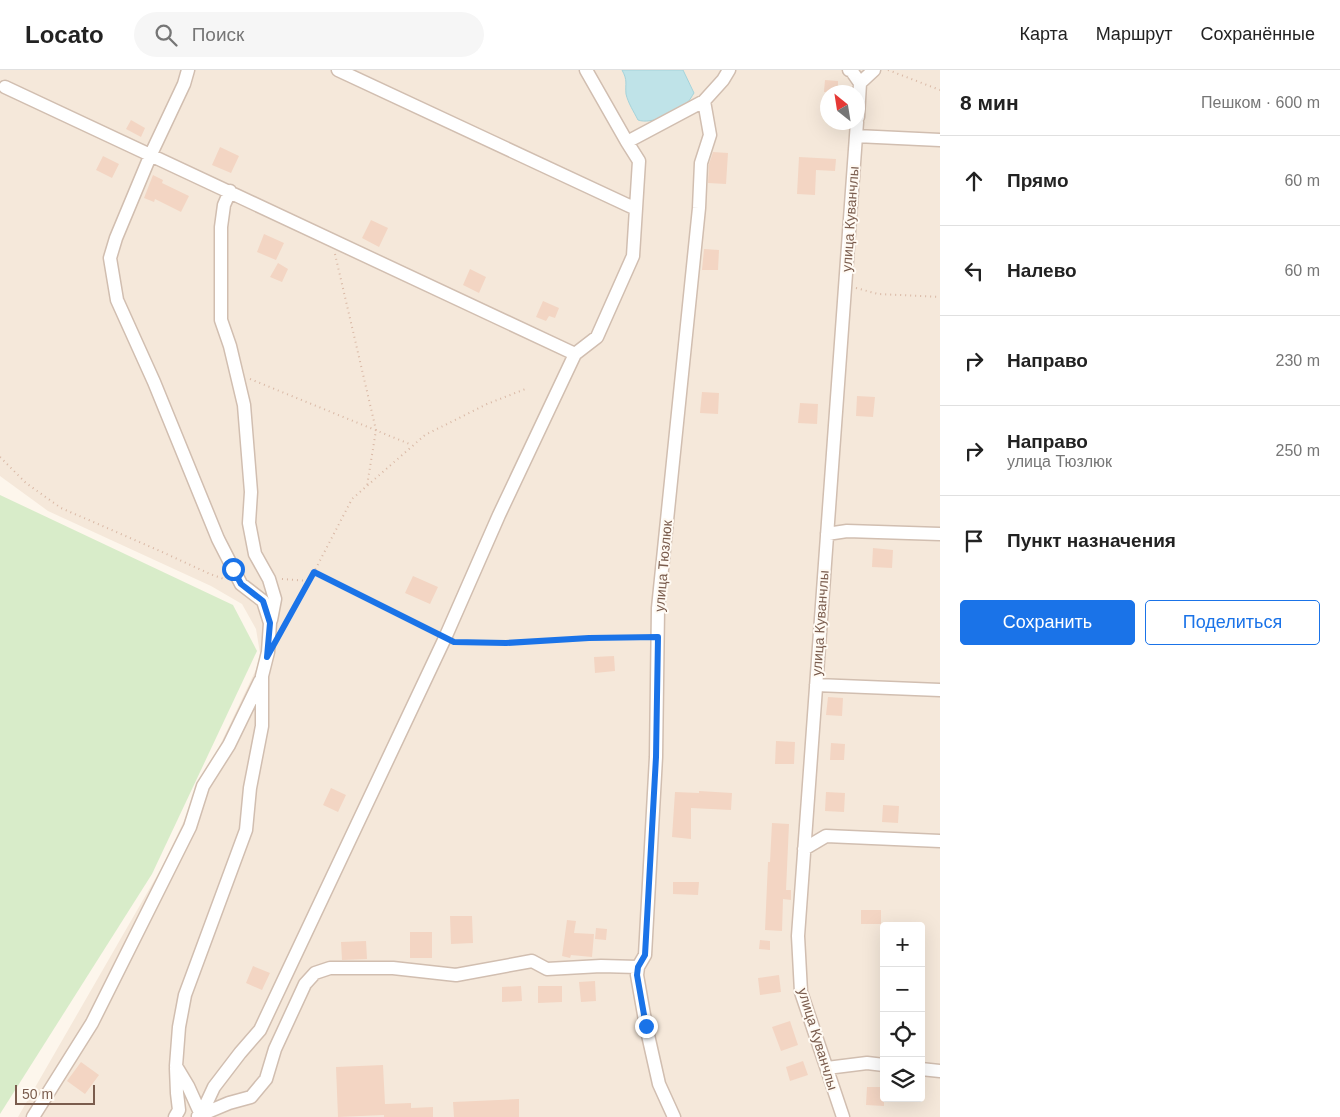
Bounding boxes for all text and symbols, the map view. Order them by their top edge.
search box [134,12,484,57]
text: Locato [25,21,104,48]
icon: search [152,21,180,49]
text: Поиск [192,24,244,45]
text: Карта [1020,24,1068,44]
text: Маршрут [1096,24,1172,44]
text: Сохранённые [1200,24,1315,44]
north arrow [820,85,865,130]
text: 8 мин [960,91,1019,114]
text: Пешком · 600 m [1201,94,1320,111]
street label: улица Куванчлы [838,166,862,272]
icon: ahead [960,167,988,195]
text: Прямо [1007,170,1069,191]
text: 60 m [1284,172,1320,189]
icon: left [960,257,988,285]
text: Налево [1007,260,1077,281]
text: 60 m [1284,262,1320,279]
icon: right [960,347,988,375]
text: Направо [1007,350,1088,371]
text: 230 m [1276,352,1320,369]
text: Направо [1007,431,1088,452]
icon: right [960,437,988,465]
text: 250 m [1276,442,1320,459]
text: улица Тюзлюк [1007,453,1112,470]
street label: улица Тюзлюк [651,519,675,612]
icon: arrive [960,527,988,555]
text: Пункт назначения [1007,530,1176,551]
route start [222,558,245,581]
street label: улица Куванчлы [808,570,832,676]
button: Сохранить [960,600,1135,645]
button: Поделиться [1145,600,1320,645]
map controls [880,922,925,1102]
button: + [880,922,925,967]
button: − [880,967,925,1012]
street label: улица Куванчлы [795,986,841,1092]
button: locate [880,1012,925,1057]
route end [635,1015,658,1038]
button: layers [880,1057,925,1102]
scale bar [15,1082,95,1105]
text: 50 m [22,1086,53,1102]

